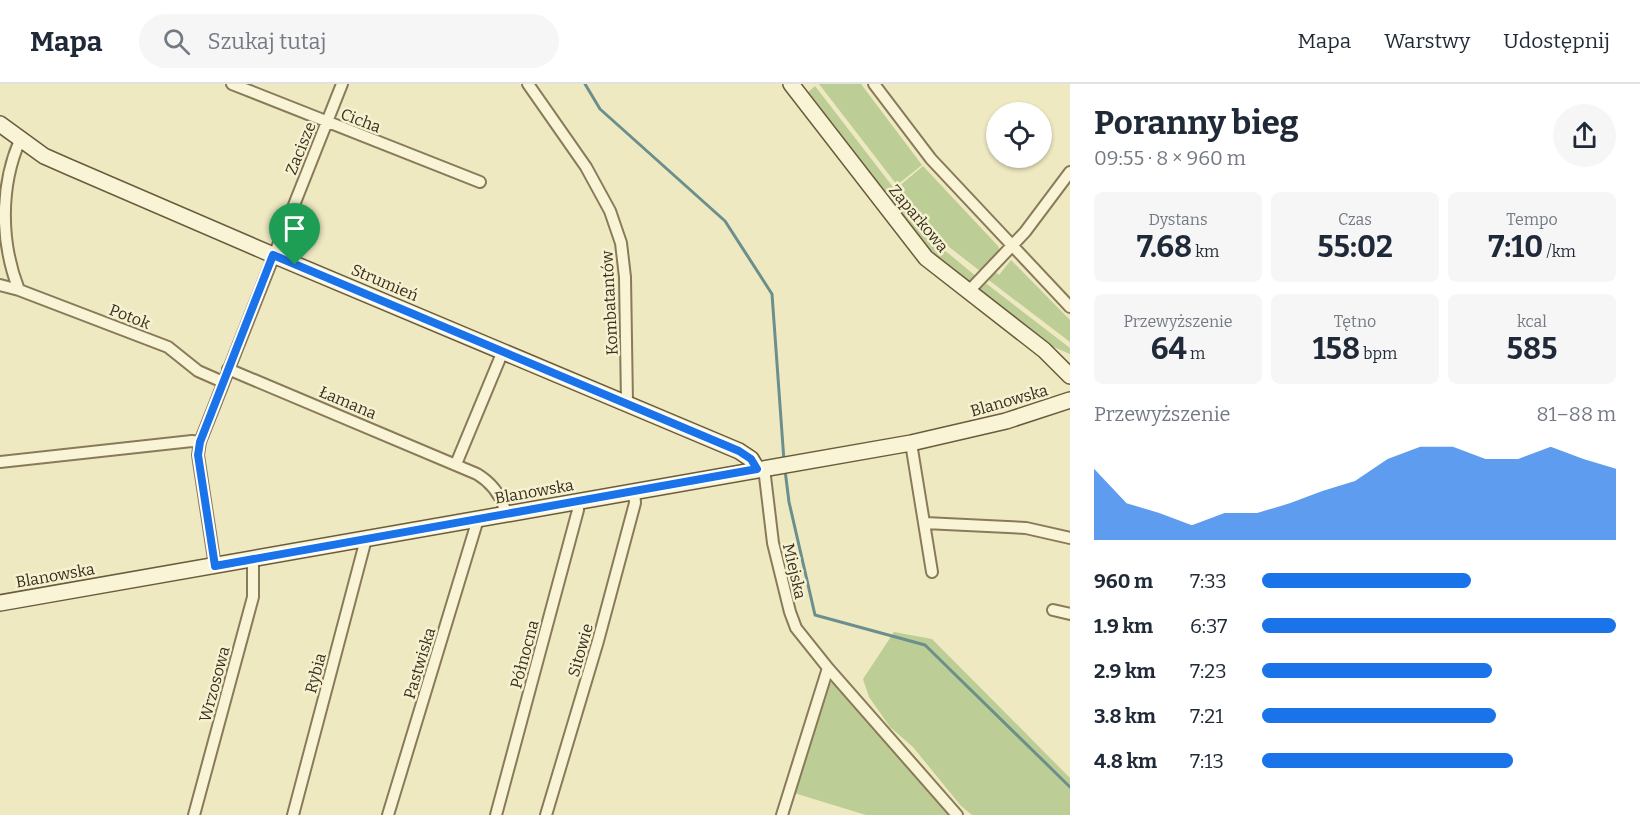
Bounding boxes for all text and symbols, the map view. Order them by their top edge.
search box [139,14,559,68]
text: Mapa [30,25,103,58]
icon: search [160,25,193,58]
text: Szukaj tutaj [208,28,327,55]
text: Mapa [1297,28,1351,54]
text: Warstwy [1384,28,1470,54]
text: Udostępnij [1503,28,1610,54]
map controls [986,102,1052,168]
button: locate [986,102,1052,168]
text: Poranny bieg [1094,103,1299,143]
street label: Cicha [338,104,384,137]
button: share [1553,104,1616,167]
street label: Zacisze [281,119,320,177]
text: 09:55 · 8 × 960 m [1094,146,1246,170]
street label: Zaparkowa [885,181,953,256]
pin [269,203,320,265]
text: Dystans [1148,210,1208,229]
text: Czas [1338,210,1372,229]
text: Tempo [1506,210,1558,229]
icon: arrive [278,212,311,245]
text: 7.68 [1137,229,1192,265]
text: 55:02 [1317,229,1393,265]
text: 7:10 [1488,229,1543,265]
text: km [1192,242,1219,261]
text: /km [1543,242,1576,261]
street label: Kombatantów [597,250,622,356]
street label: Strumień [348,260,421,305]
street label: Potok [107,300,153,333]
text: Przewyższenie [1123,312,1233,331]
text: Tętno [1334,312,1376,331]
text: kcal [1517,312,1547,331]
text: 64 [1151,331,1187,367]
text: 158 [1313,331,1360,367]
text: 585 [1507,331,1557,367]
text: m [1187,344,1205,363]
text: bpm [1360,344,1397,363]
street label: Blanowska [968,380,1050,421]
street label: Łamana [316,382,380,423]
text: Przewyższenie [1094,402,1231,426]
text: 81–88 m [1536,402,1616,426]
street label: Blanowska [493,475,575,508]
street label: Miejska [779,541,810,601]
street label: Blanowska [14,559,96,592]
text: 960 m [1094,569,1153,593]
text: 7:33 [1190,569,1227,593]
text: 1.9 km [1094,614,1153,638]
text: 6:37 [1190,614,1227,638]
street label: Północna [506,618,543,690]
street label: Sitowie [564,621,597,679]
street label: Pastwiska [400,625,439,701]
street label: Wrzosowa [195,644,234,724]
street label: Rybia [301,651,330,695]
text: 2.9 km [1094,659,1156,683]
text: 7:23 [1190,659,1227,683]
text: 3.8 km [1094,704,1156,728]
text: 7:21 [1190,704,1223,728]
text: 4.8 km [1094,749,1157,773]
text: 7:13 [1190,749,1224,773]

